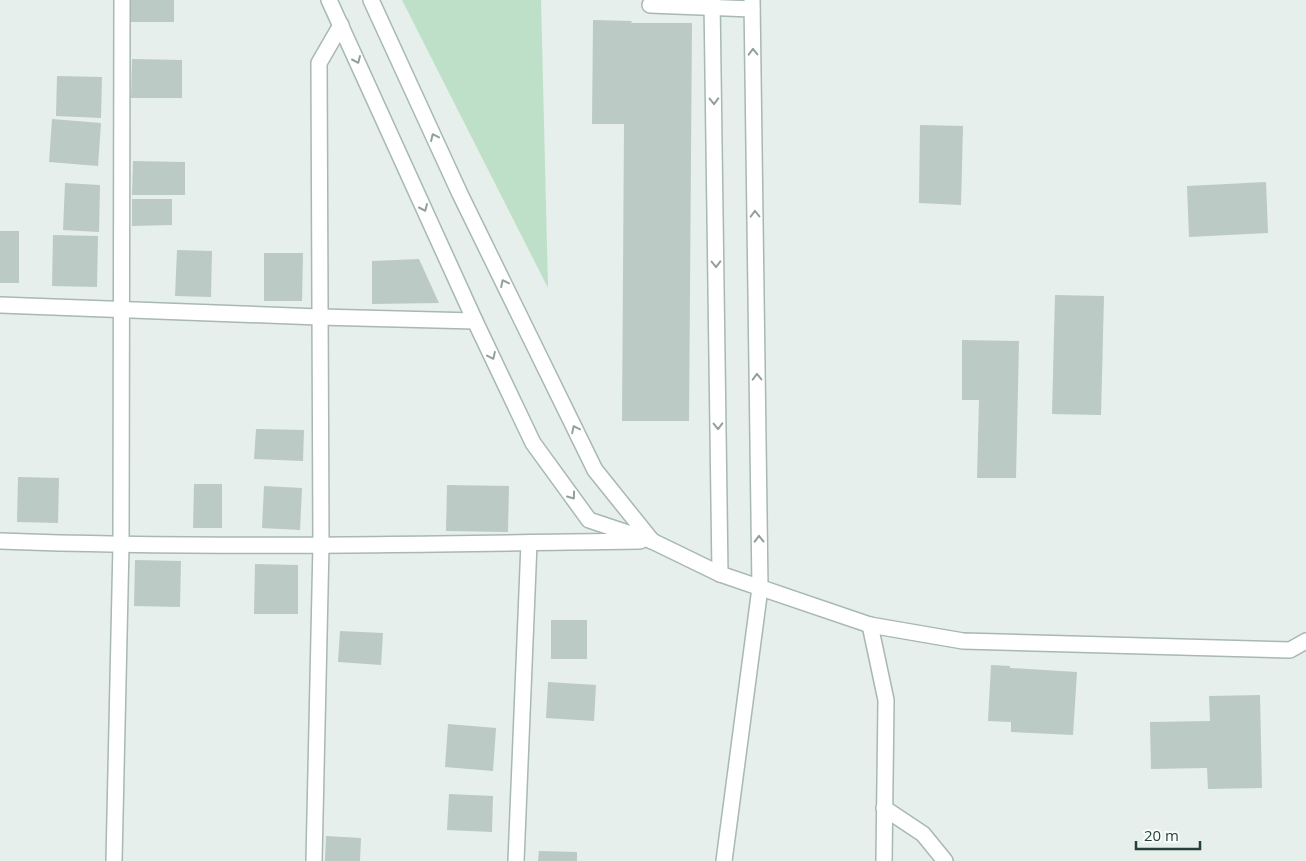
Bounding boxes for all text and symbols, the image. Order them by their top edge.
one-way arrow [747,47,758,55]
one-way arrow [351,55,362,64]
one-way arrow [708,97,719,105]
one-way arrow [429,133,440,142]
one-way arrow [418,203,429,212]
one-way arrow [750,210,760,218]
one-way arrow [711,260,721,268]
one-way arrow [500,280,510,289]
one-way arrow [486,351,496,360]
one-way arrow [752,372,762,380]
one-way arrow [713,422,723,430]
one-way arrow [571,425,581,434]
one-way arrow [566,490,575,500]
one-way arrow [754,535,764,542]
scale bar [1136,818,1200,850]
text: 20 m [1144,825,1179,845]

